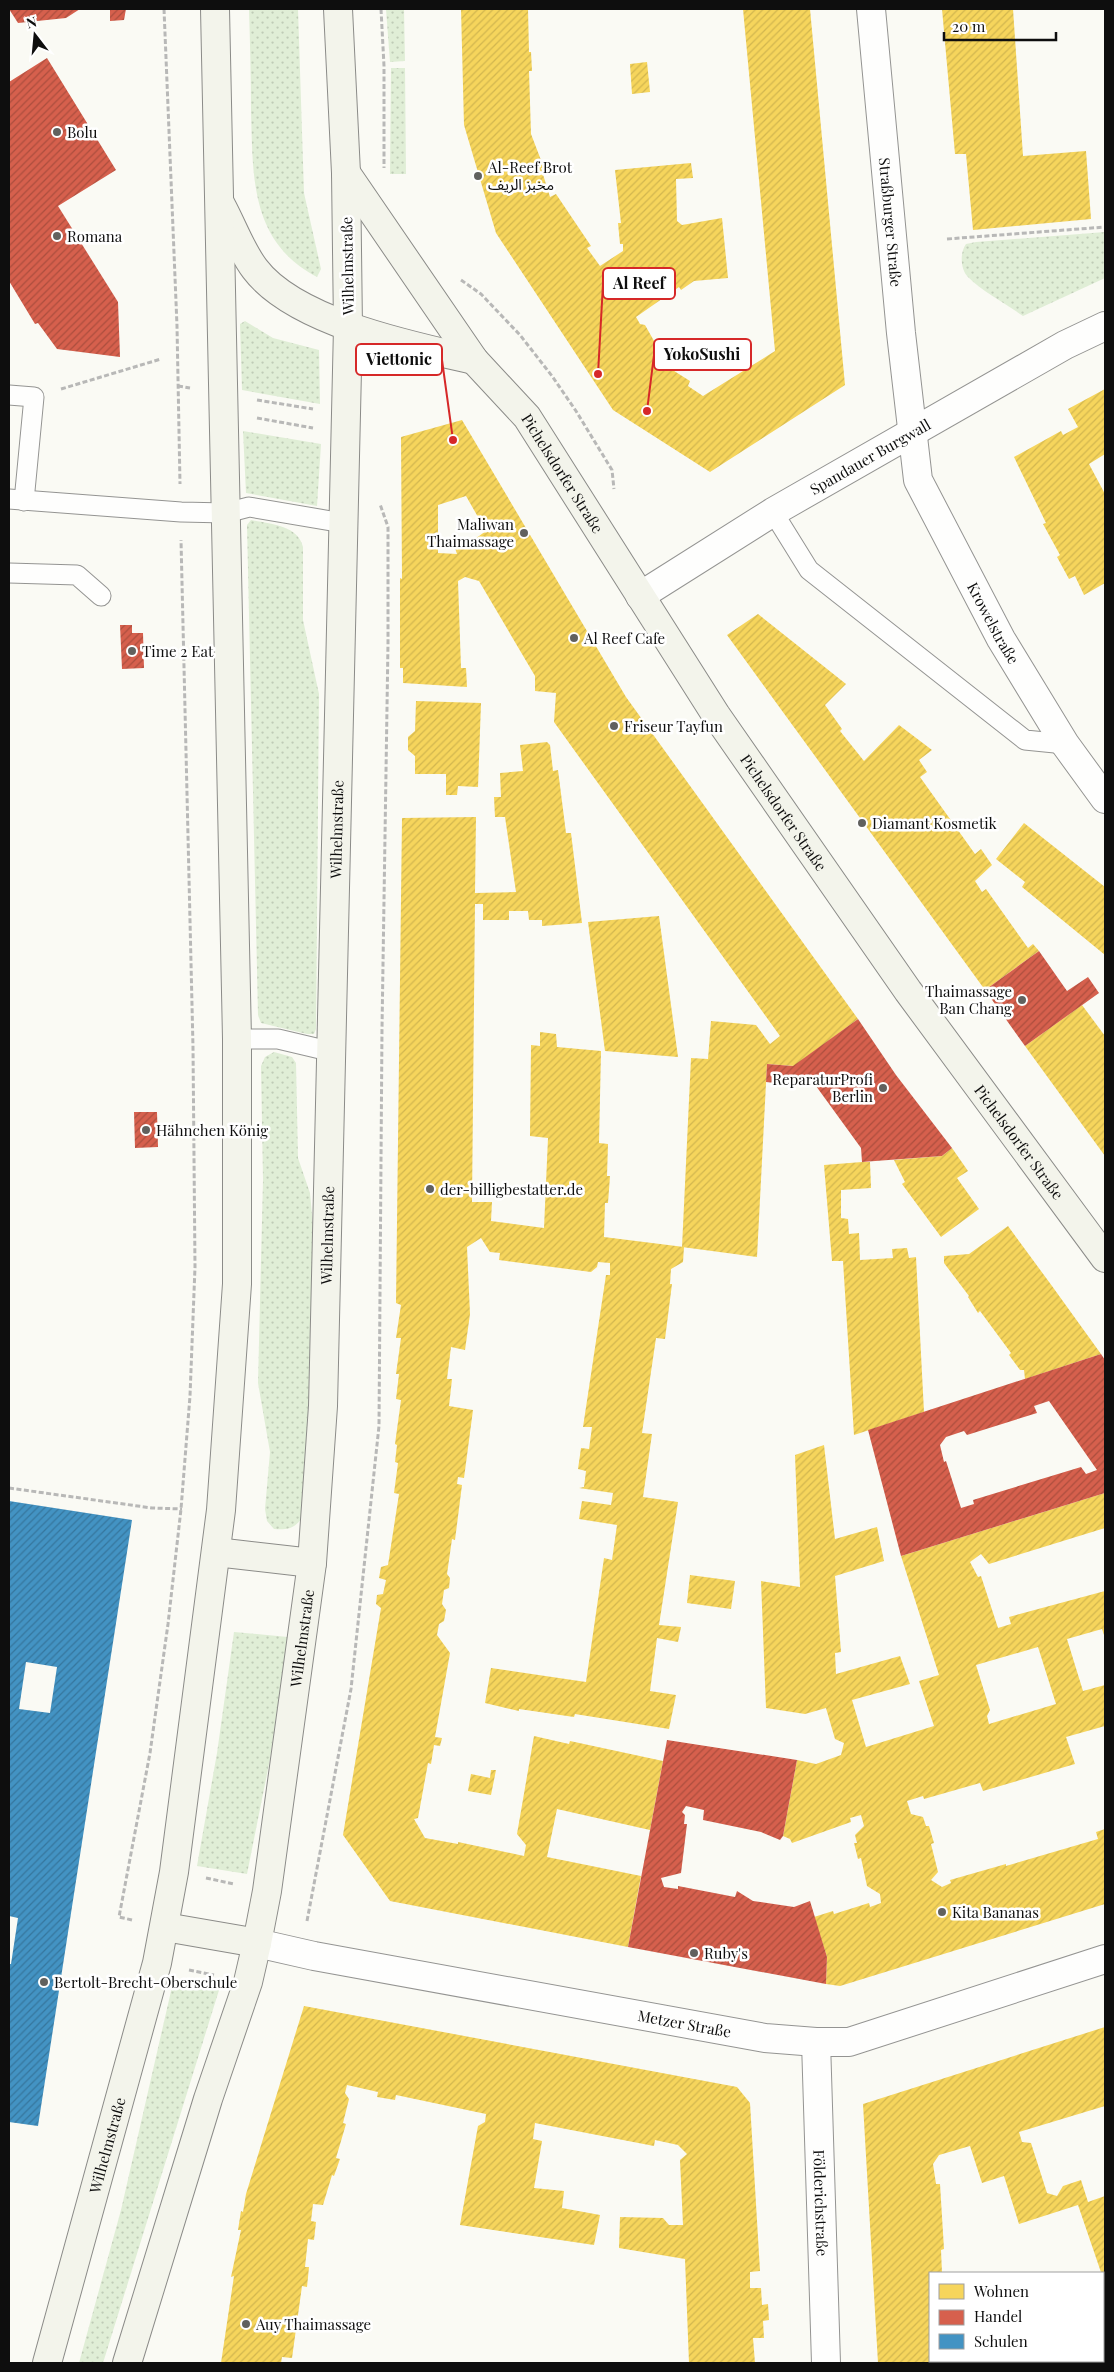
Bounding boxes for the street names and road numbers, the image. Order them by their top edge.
street label: Straßburger Straße [875,157,907,288]
street label: Wilhelmstraße [336,217,358,316]
street label: Pichelsdorfer Straße [517,410,608,537]
street label: Spandauer Burgwall [806,414,934,499]
street label: Krowelstraße [963,579,1024,668]
street label: Pichelsdorfer Straße [736,750,831,875]
street label: Wilhelmstraße [325,780,347,880]
street label: Pichelsdorfer Straße [970,1080,1068,1203]
street label: Wilhelmstraße [316,1186,338,1286]
street label: Wilhelmstraße [285,1588,318,1689]
street label: Metzer Straße [636,2005,733,2042]
street label: Wilhelmstraße [84,2095,130,2196]
street label: Földerichstraße [809,2149,833,2256]

